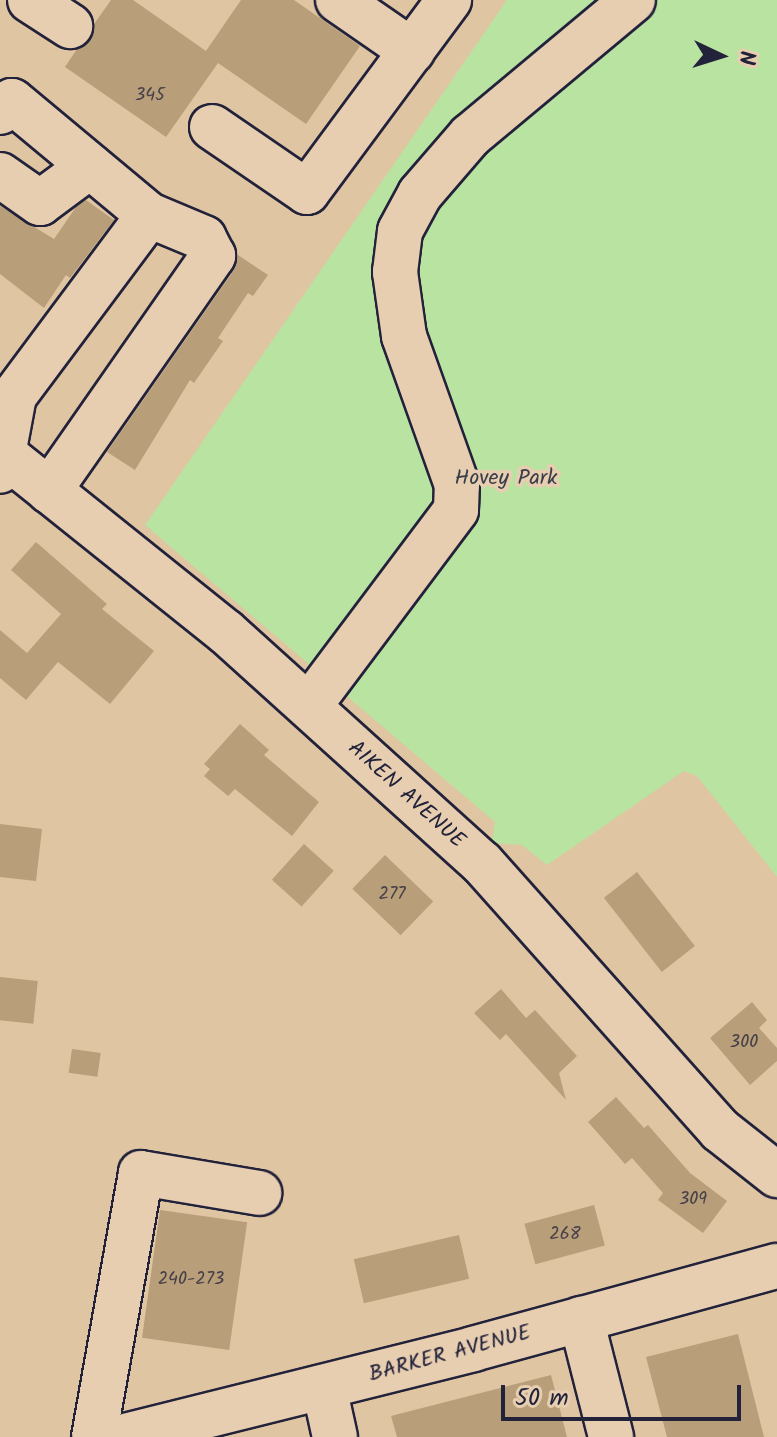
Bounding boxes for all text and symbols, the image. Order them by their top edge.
north arrow [681,16,761,96]
text: N [727,50,763,66]
house number: 345 [135,85,165,107]
park label: Hovey Park [455,466,557,492]
street label: AIKEN AVENUE [342,735,470,855]
house number: 277 [378,884,406,906]
house number: 300 [730,1032,758,1054]
house number: 309 [679,1189,707,1211]
house number: 268 [549,1224,581,1246]
house number: 240-273 [158,1269,224,1291]
street label: BARKER AVENUE [366,1320,534,1388]
scale bar [505,1369,745,1419]
text: 50 m [515,1379,569,1418]

